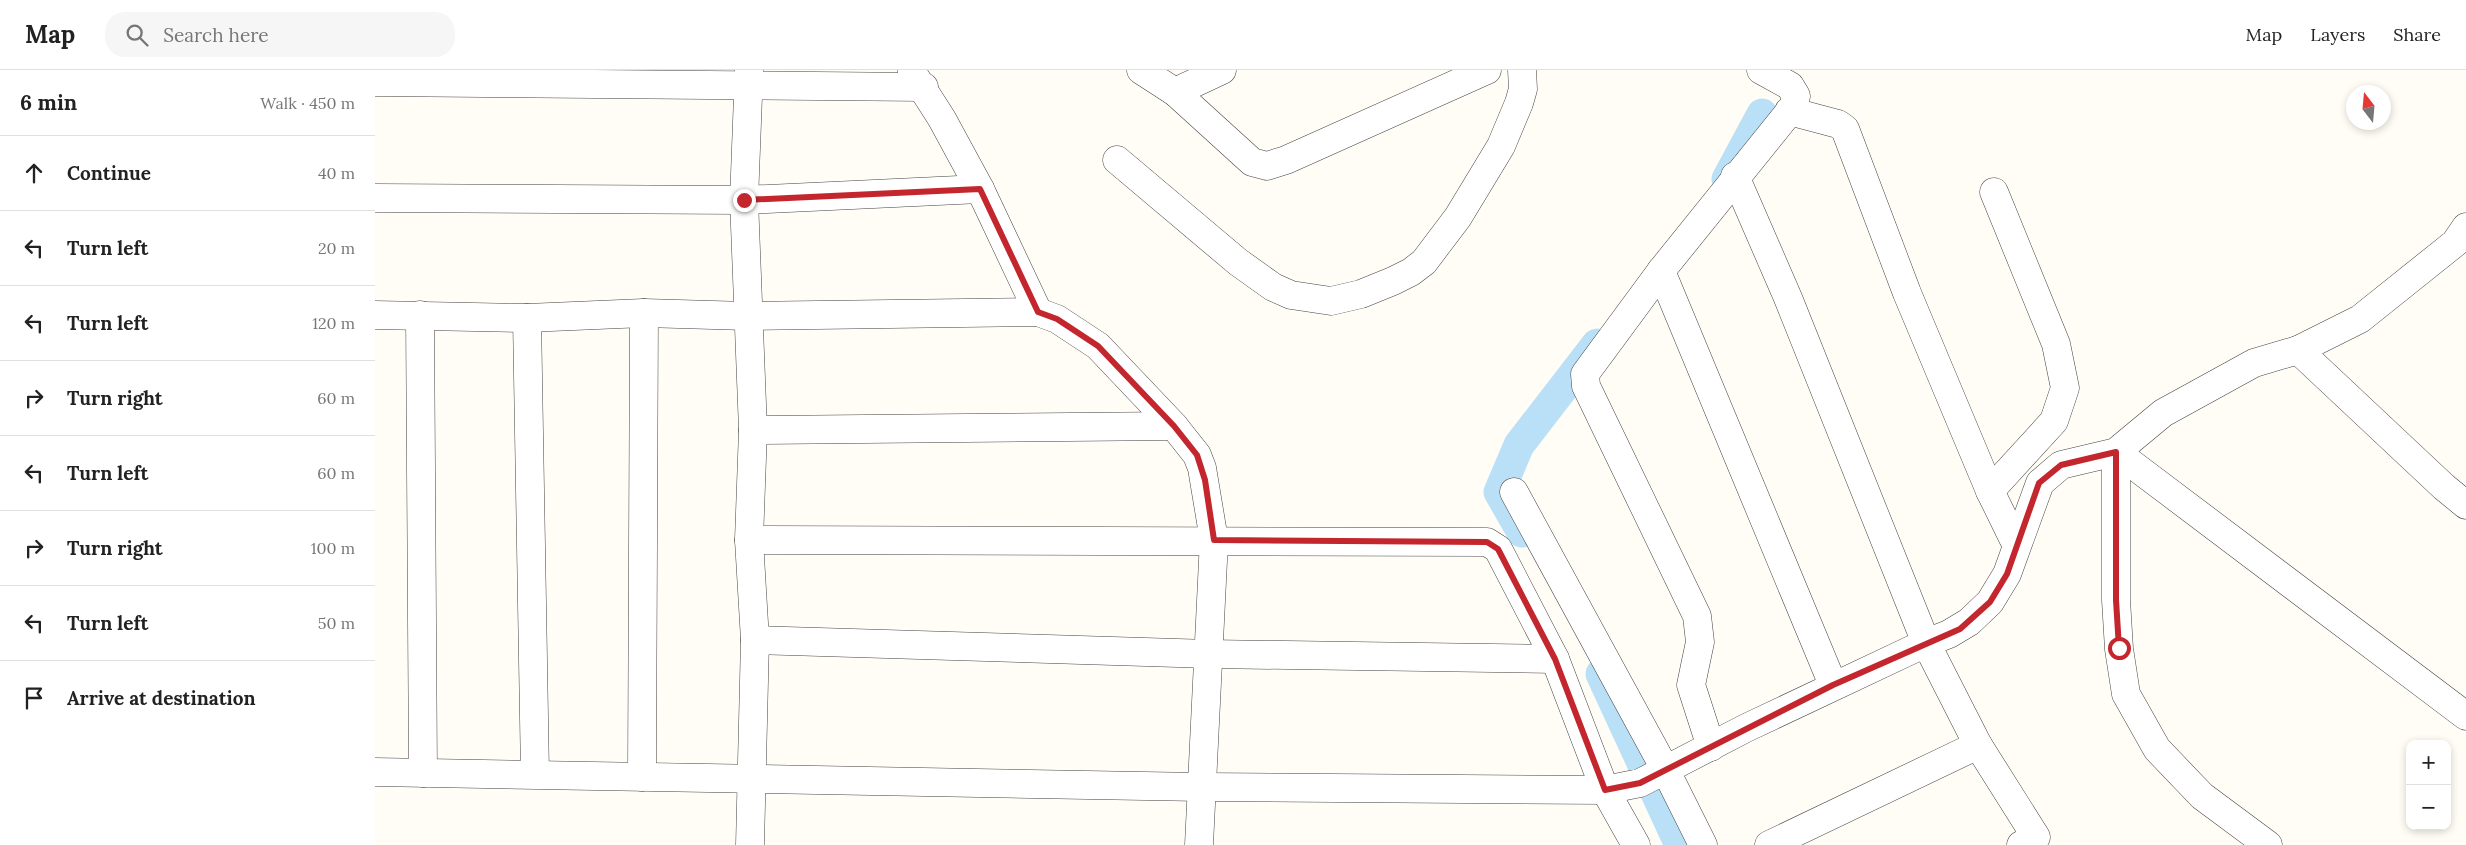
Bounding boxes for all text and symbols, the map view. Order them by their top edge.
search box [105,12,455,57]
text: Map [25,19,75,50]
icon: search [123,21,151,49]
text: Search here [163,23,269,47]
text: Map [2246,23,2282,46]
text: Layers [2310,23,2365,46]
text: Share [2393,23,2441,46]
north arrow [2346,85,2391,130]
text: 6 min [20,89,77,116]
text: Walk · 450 m [260,93,355,113]
icon: ahead [20,159,48,187]
text: Continue [67,161,151,185]
text: 40 m [318,163,355,183]
route end [733,189,756,212]
icon: left [20,234,48,262]
text: Turn left [67,236,148,260]
text: 20 m [318,238,355,258]
icon: left [20,309,48,337]
text: Turn left [67,311,148,335]
text: 120 m [312,313,355,333]
icon: right [20,384,48,412]
text: Turn right [67,386,163,410]
text: 60 m [317,388,355,408]
icon: left [20,459,48,487]
text: Turn left [67,461,148,485]
text: 60 m [317,463,355,483]
icon: right [20,534,48,562]
text: Turn right [67,536,163,560]
text: 100 m [311,538,355,558]
icon: left [20,609,48,637]
text: Turn left [67,611,148,635]
text: 50 m [318,613,355,633]
route start [2108,637,2131,660]
icon: arrive [20,684,48,712]
text: Arrive at destination [67,686,256,710]
map controls [2406,740,2451,830]
button: + [2406,740,2451,785]
button: − [2406,785,2451,830]

